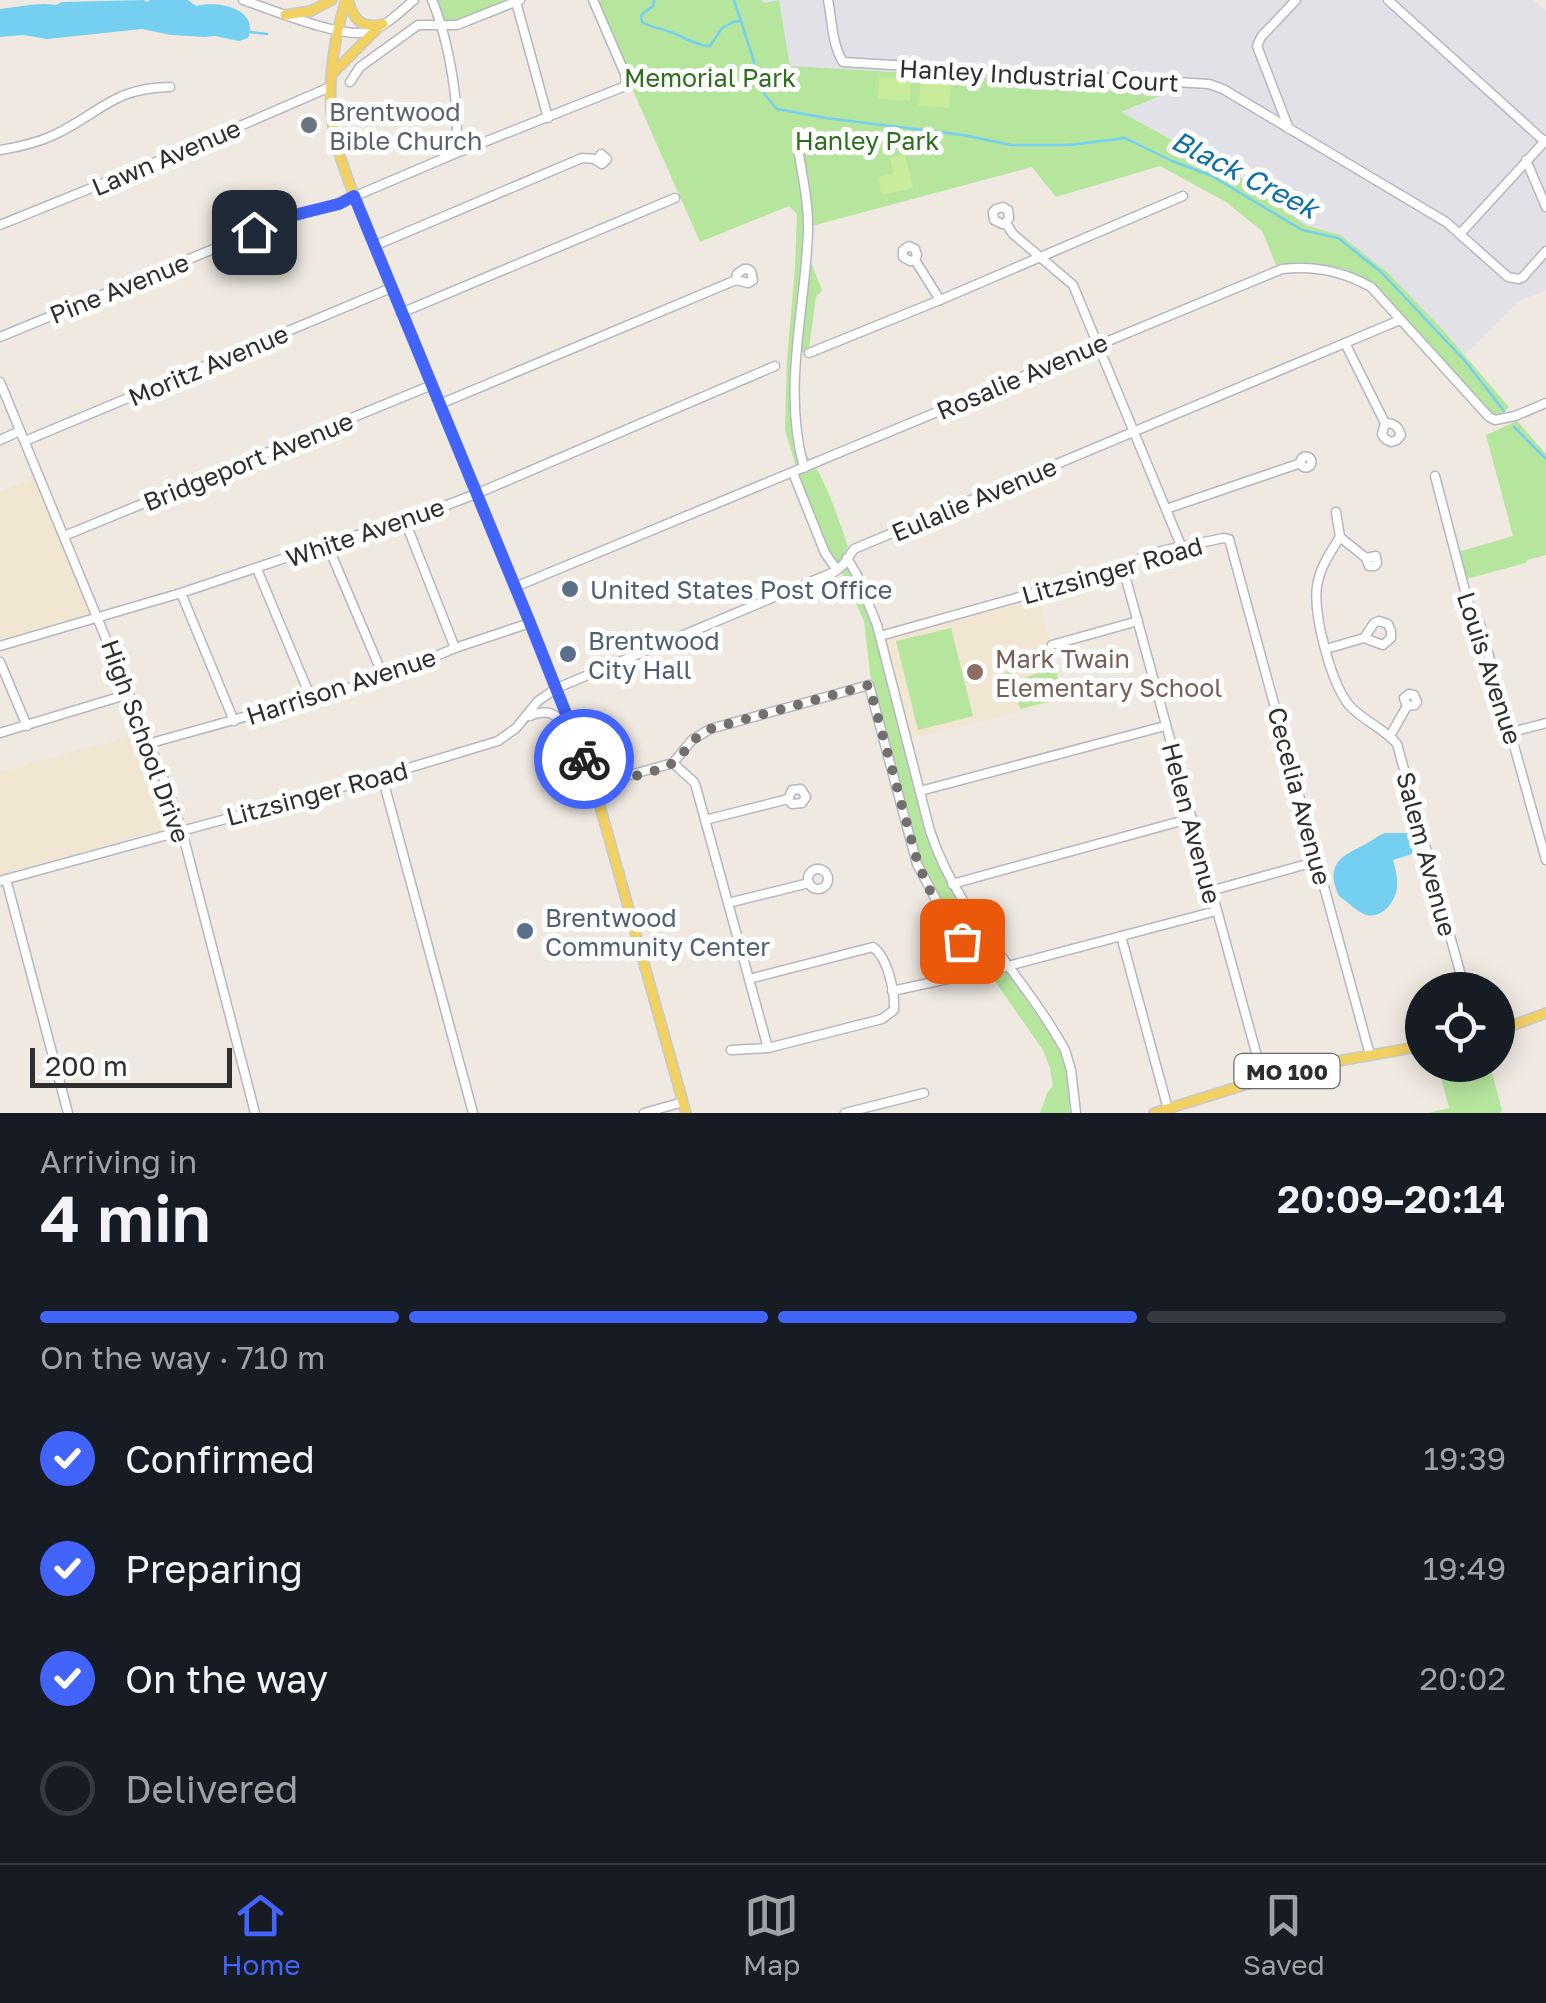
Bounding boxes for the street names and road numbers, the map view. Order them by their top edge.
street label: Hanley Industrial Court [899,52,1179,98]
street label: Lawn Avenue [87,112,245,202]
street label: Pine Avenue [45,246,193,330]
street label: Moritz Avenue [123,317,293,413]
street label: Rosalie Avenue [932,326,1112,426]
street label: Bridgeport Avenue [139,405,357,517]
street label: Eulalie Avenue [887,450,1061,548]
street label: White Avenue [282,490,448,574]
street label: Litzsinger Road [1018,529,1206,611]
street label: Louis Avenue [1451,588,1529,748]
street label: High School Drive [95,635,197,847]
street label: Harrison Avenue [242,641,440,731]
street label: Cecelia Avenue [1261,704,1339,888]
street label: Helen Avenue [1156,739,1228,907]
street label: Litzsinger Road [223,754,411,832]
street label: Salem Avenue [1390,768,1464,940]
road number: MO 100 [1234,1054,1340,1088]

